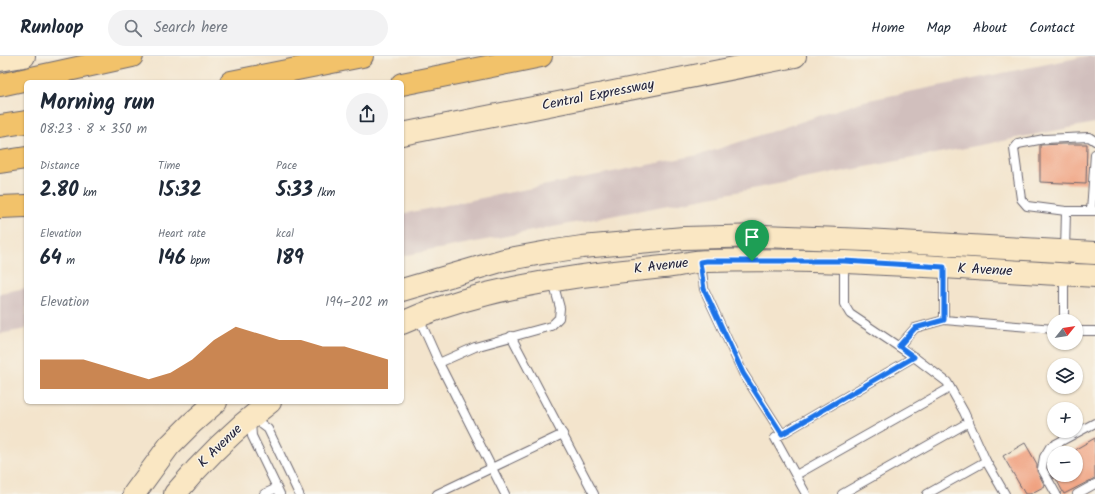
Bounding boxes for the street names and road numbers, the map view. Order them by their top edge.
street label: Central Expressway [540,73,657,117]
street label: K Avenue [632,252,690,280]
street label: K Avenue [957,258,1014,282]
street label: K Avenue [193,418,248,473]

